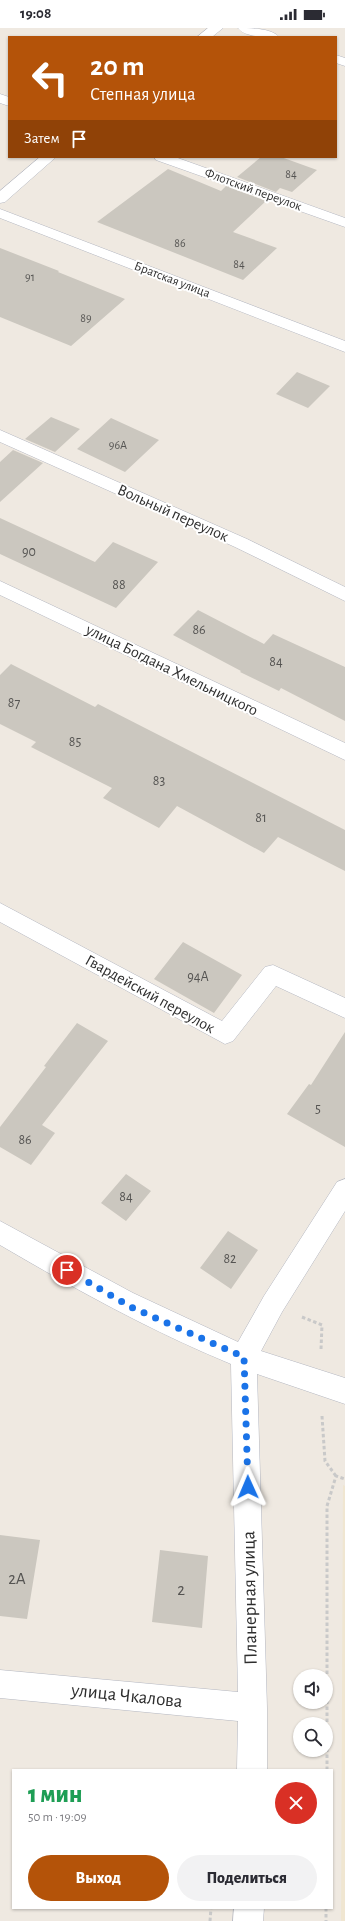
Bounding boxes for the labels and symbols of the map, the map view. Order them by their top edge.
street label: Флотский переулок [203,166,303,214]
house number: 84 [285,168,297,180]
house number: 86 [174,237,186,249]
house number: 84 [233,258,245,270]
street label: Братская улица [132,260,212,300]
house number: 91 [25,271,35,283]
house number: 89 [80,312,92,324]
house number: 96А [109,439,127,451]
street label: Вольный переулок [115,481,232,546]
house number: 90 [22,545,36,559]
house number: 88 [112,578,126,592]
street label: улица Богдана Хмельницкого [82,621,261,720]
house number: 86 [192,623,206,637]
house number: 84 [269,655,283,669]
house number: 87 [8,696,20,710]
house number: 85 [69,735,81,749]
house number: 83 [153,774,165,788]
house number: 81 [255,811,267,825]
street label: Гвардейский переулок [82,952,218,1037]
house number: 94А [187,970,209,984]
house number: 5 [315,1102,321,1116]
house number: 86 [18,1133,32,1147]
house number: 84 [119,1190,133,1204]
house number: 82 [223,1252,237,1266]
pin [50,1253,84,1287]
position arrow [227,1466,269,1508]
street label: Планерная улица [239,1530,261,1665]
house number: 2А [8,1570,26,1587]
house number: 2 [177,1581,185,1598]
street label: улица Чкалова [69,1681,184,1711]

